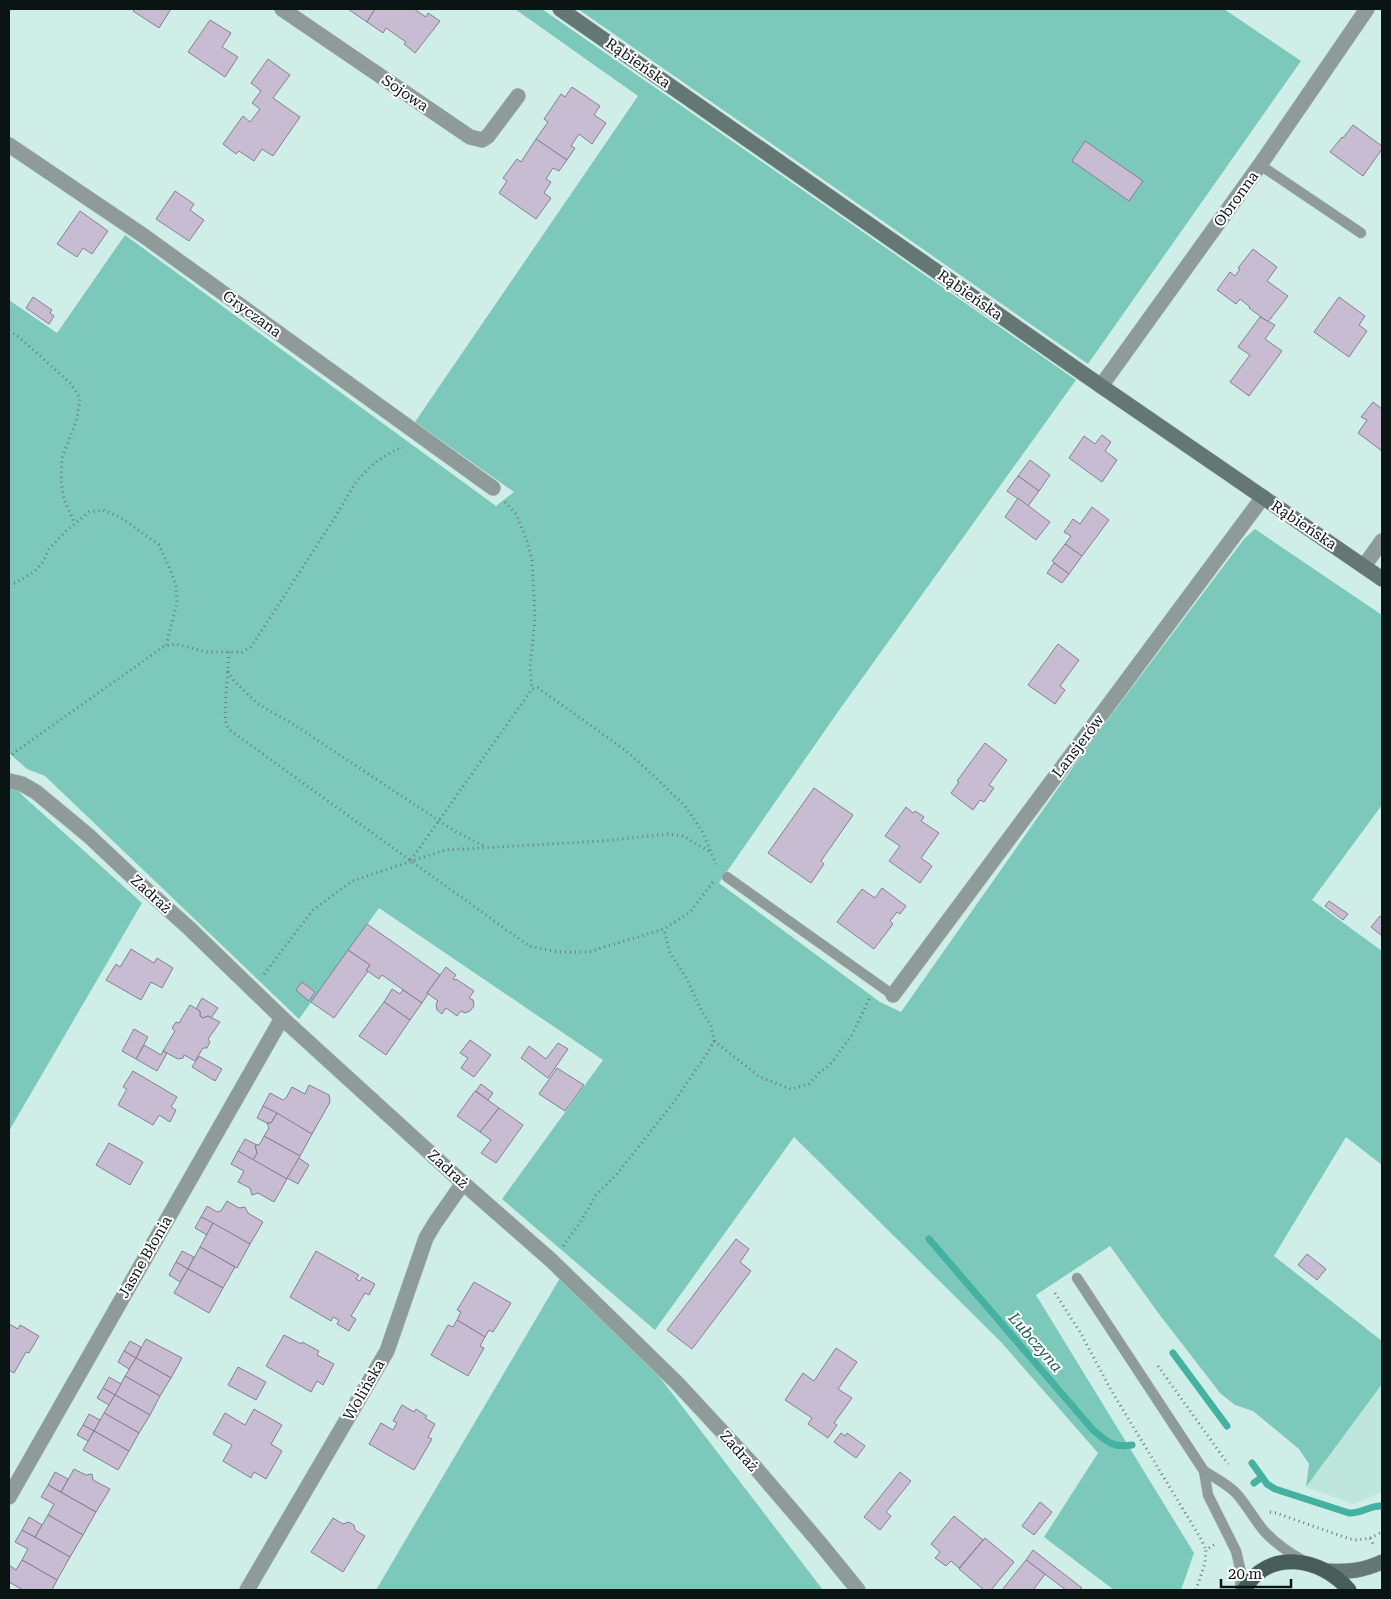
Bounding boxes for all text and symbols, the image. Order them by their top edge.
street label: Rąbieńska [602,34,674,92]
street label: Sojowa [378,71,432,115]
street label: Obronna [1210,168,1262,230]
street label: Rąbieńska [934,266,1006,324]
street label: Gryczana [219,287,285,341]
street label: Rąbieńska [1268,497,1340,553]
street label: Lansjerów [1048,710,1108,781]
street label: Zadraż [127,871,175,917]
street label: Zadraż [424,1146,472,1192]
street label: Jasne Błonia [114,1213,176,1301]
water label: Lubczyna [1004,1308,1067,1376]
street label: Wolińska [339,1356,389,1424]
street label: Zadraż [716,1427,762,1475]
scale bar [1221,1556,1291,1588]
text: 20 m [1228,1565,1263,1583]

